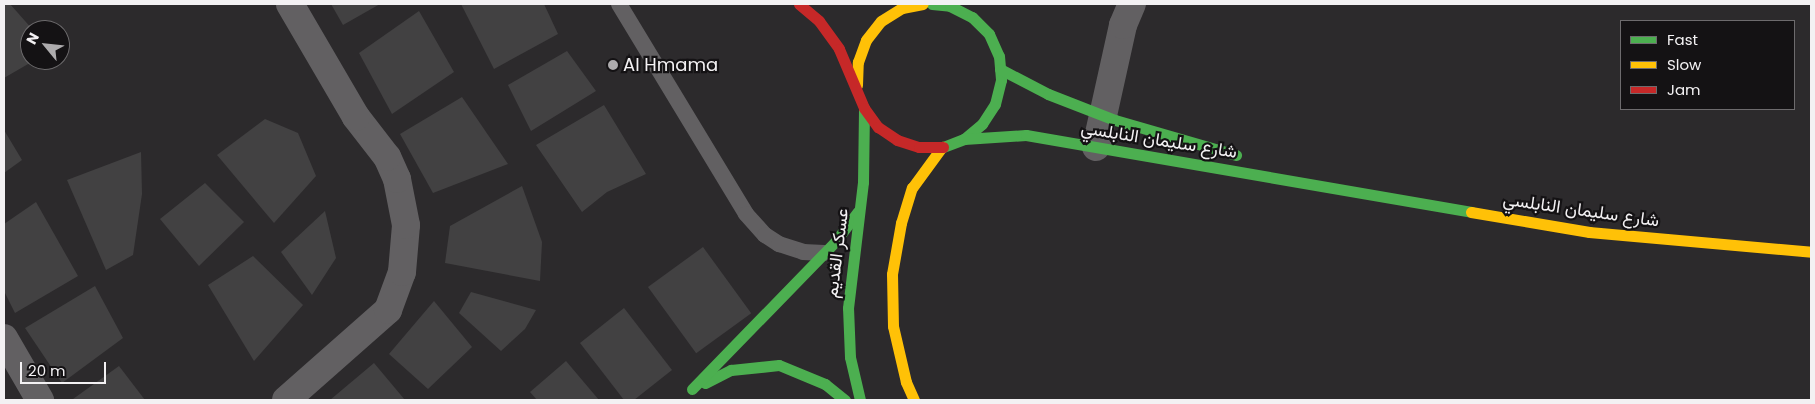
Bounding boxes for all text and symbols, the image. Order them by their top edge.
north arrow [20,20,70,70]
legend [1620,20,1795,110]
text: N [21,29,44,48]
text: Fast [1667,29,1698,50]
place label: Al Hmama [623,54,718,76]
text: Slow [1667,54,1701,75]
marker: Al Hmama [607,59,619,71]
text: Jam [1667,79,1701,100]
street label: شارع سليمان النابلسي [1080,117,1238,163]
street label: شارع سليمان النابلسي [1502,188,1660,232]
street label: عسكر القديم [821,207,853,299]
scale bar [22,352,109,384]
text: 20 m [28,360,66,381]

